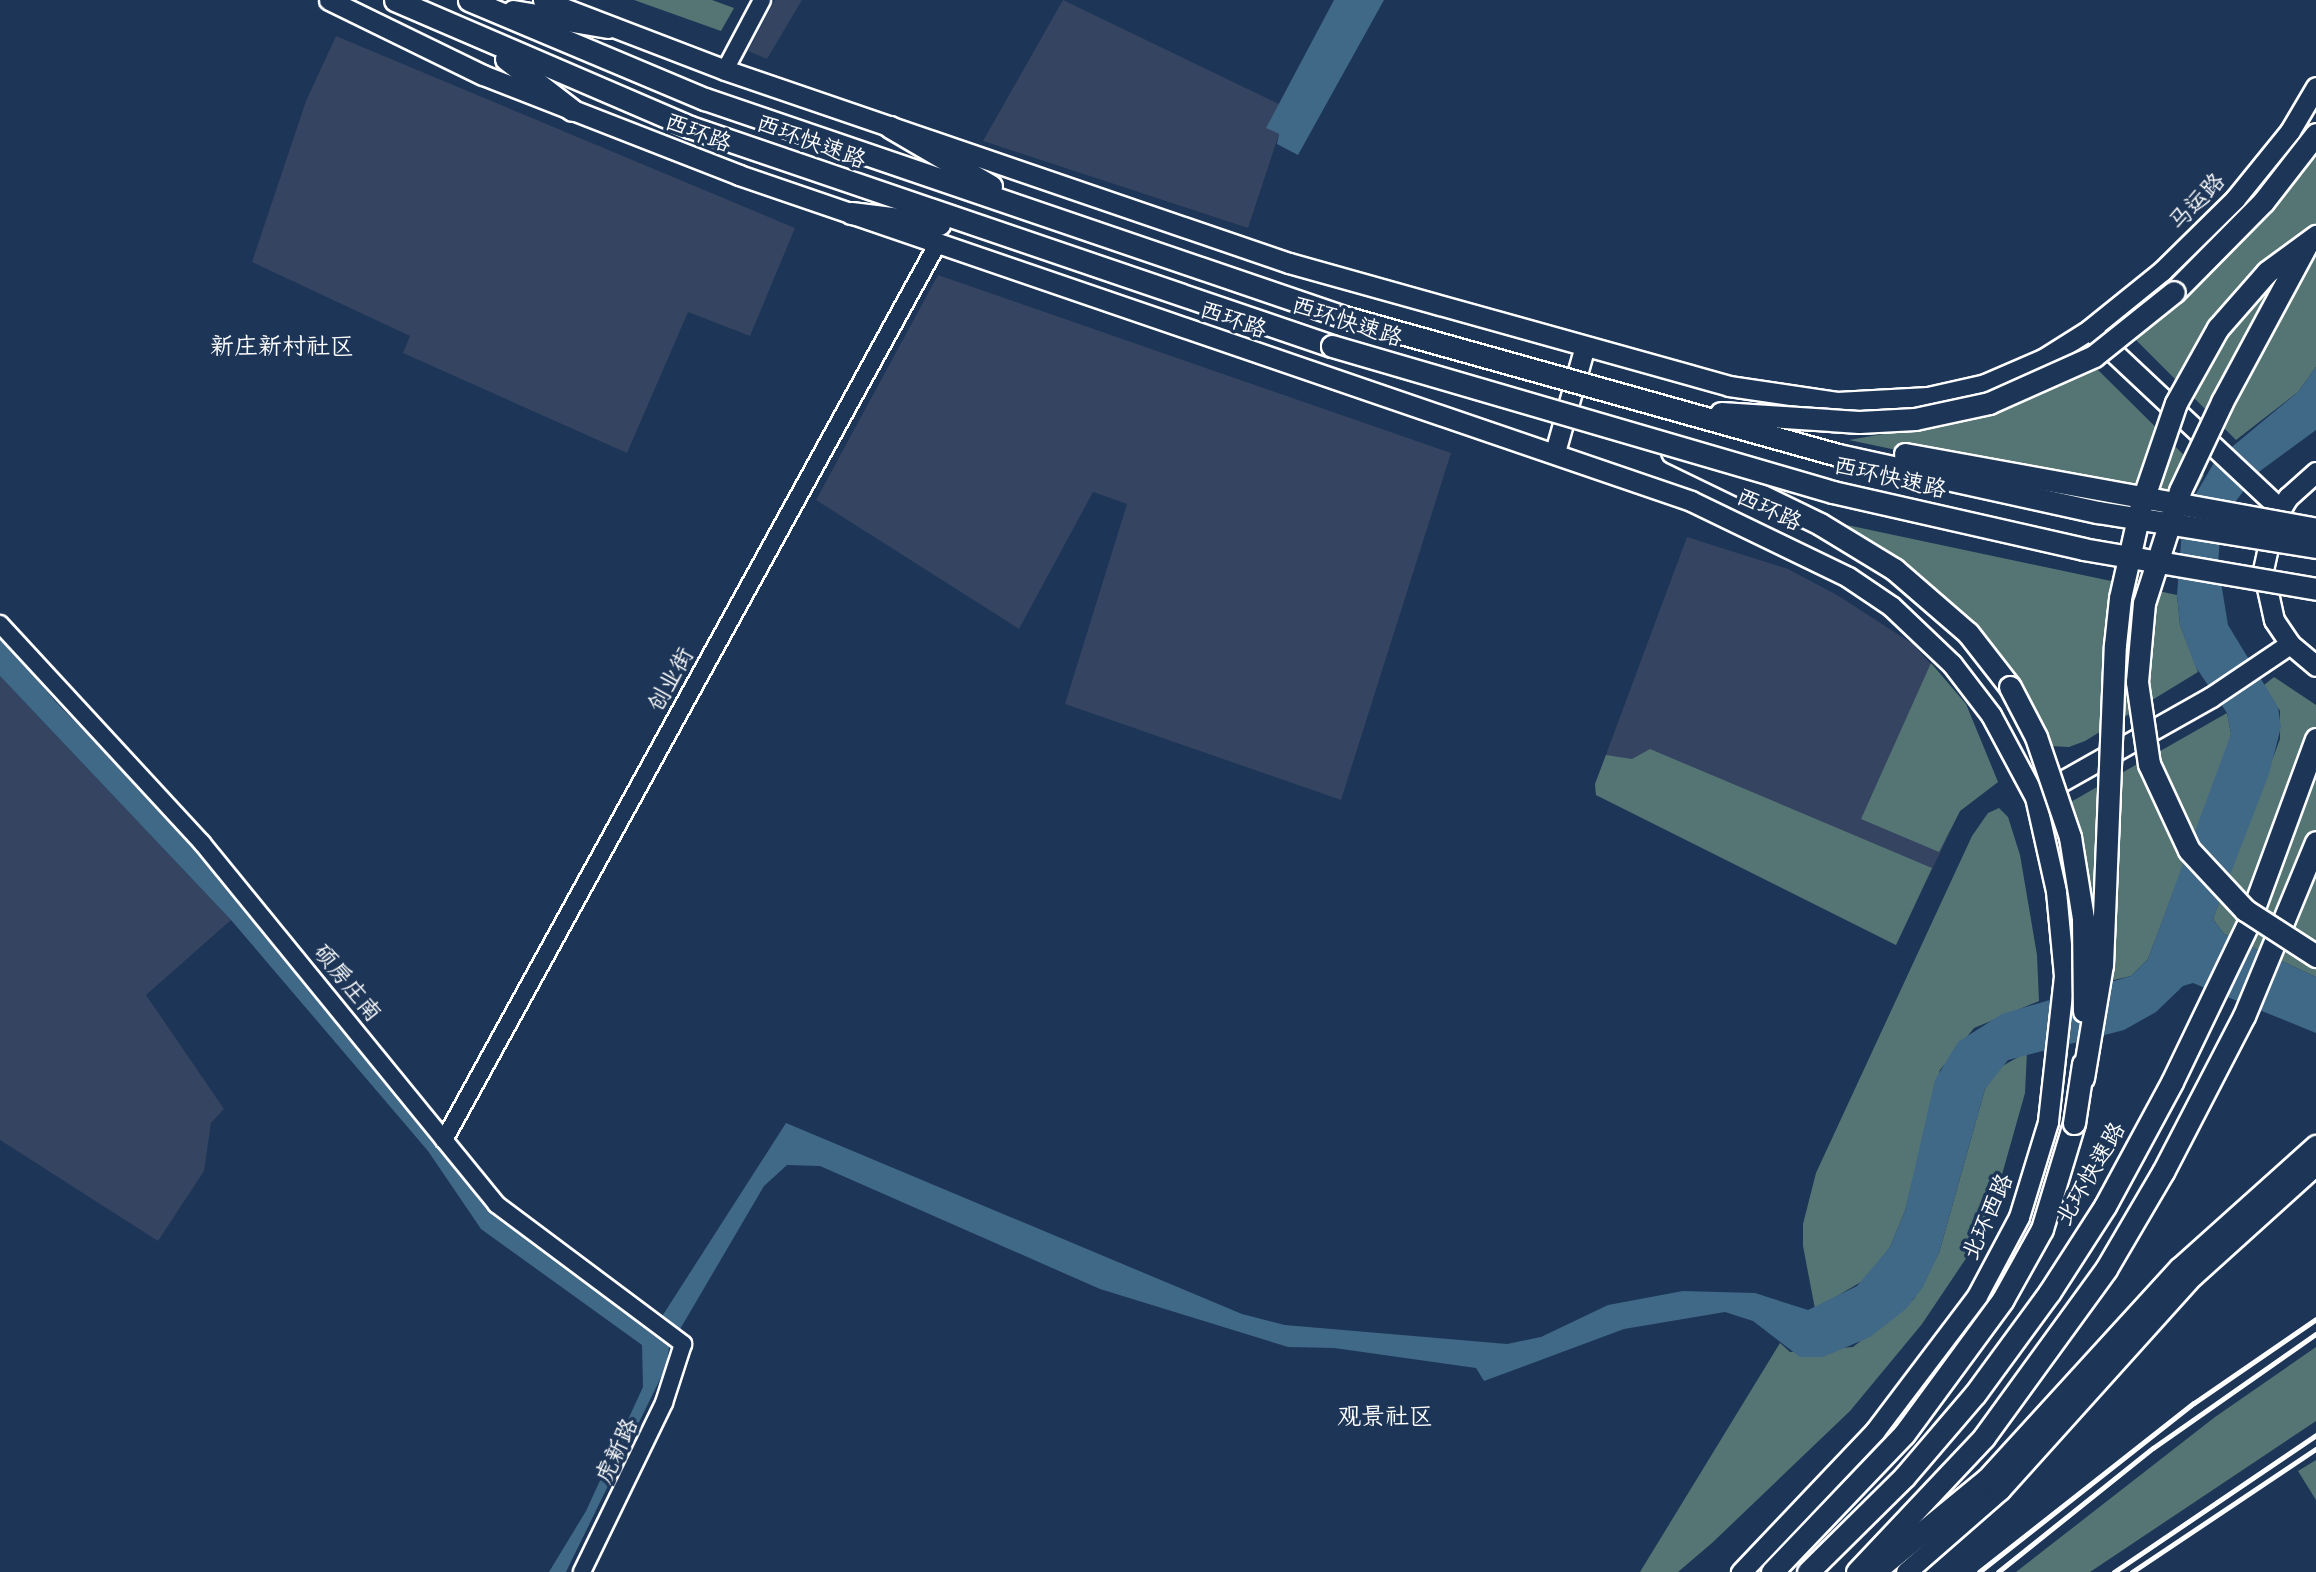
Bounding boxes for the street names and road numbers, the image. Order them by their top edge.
street label: 西环路 [661,108,735,158]
street label: 西环快速路 [752,109,870,175]
street label: 马运路 [2163,168,2231,236]
street label: 西环快速路 [1288,291,1406,353]
street label: 西环路 [1196,296,1270,344]
street label: 西环快速路 [1831,452,1949,504]
street label: 西环路 [1732,483,1806,537]
street label: 创业街 [642,643,700,717]
street label: 硕房庄南 [307,939,387,1027]
street label: 北环快速路 [2050,1117,2132,1231]
street label: 北环西路 [1957,1169,2019,1265]
street label: 虎新路 [590,1414,644,1488]

